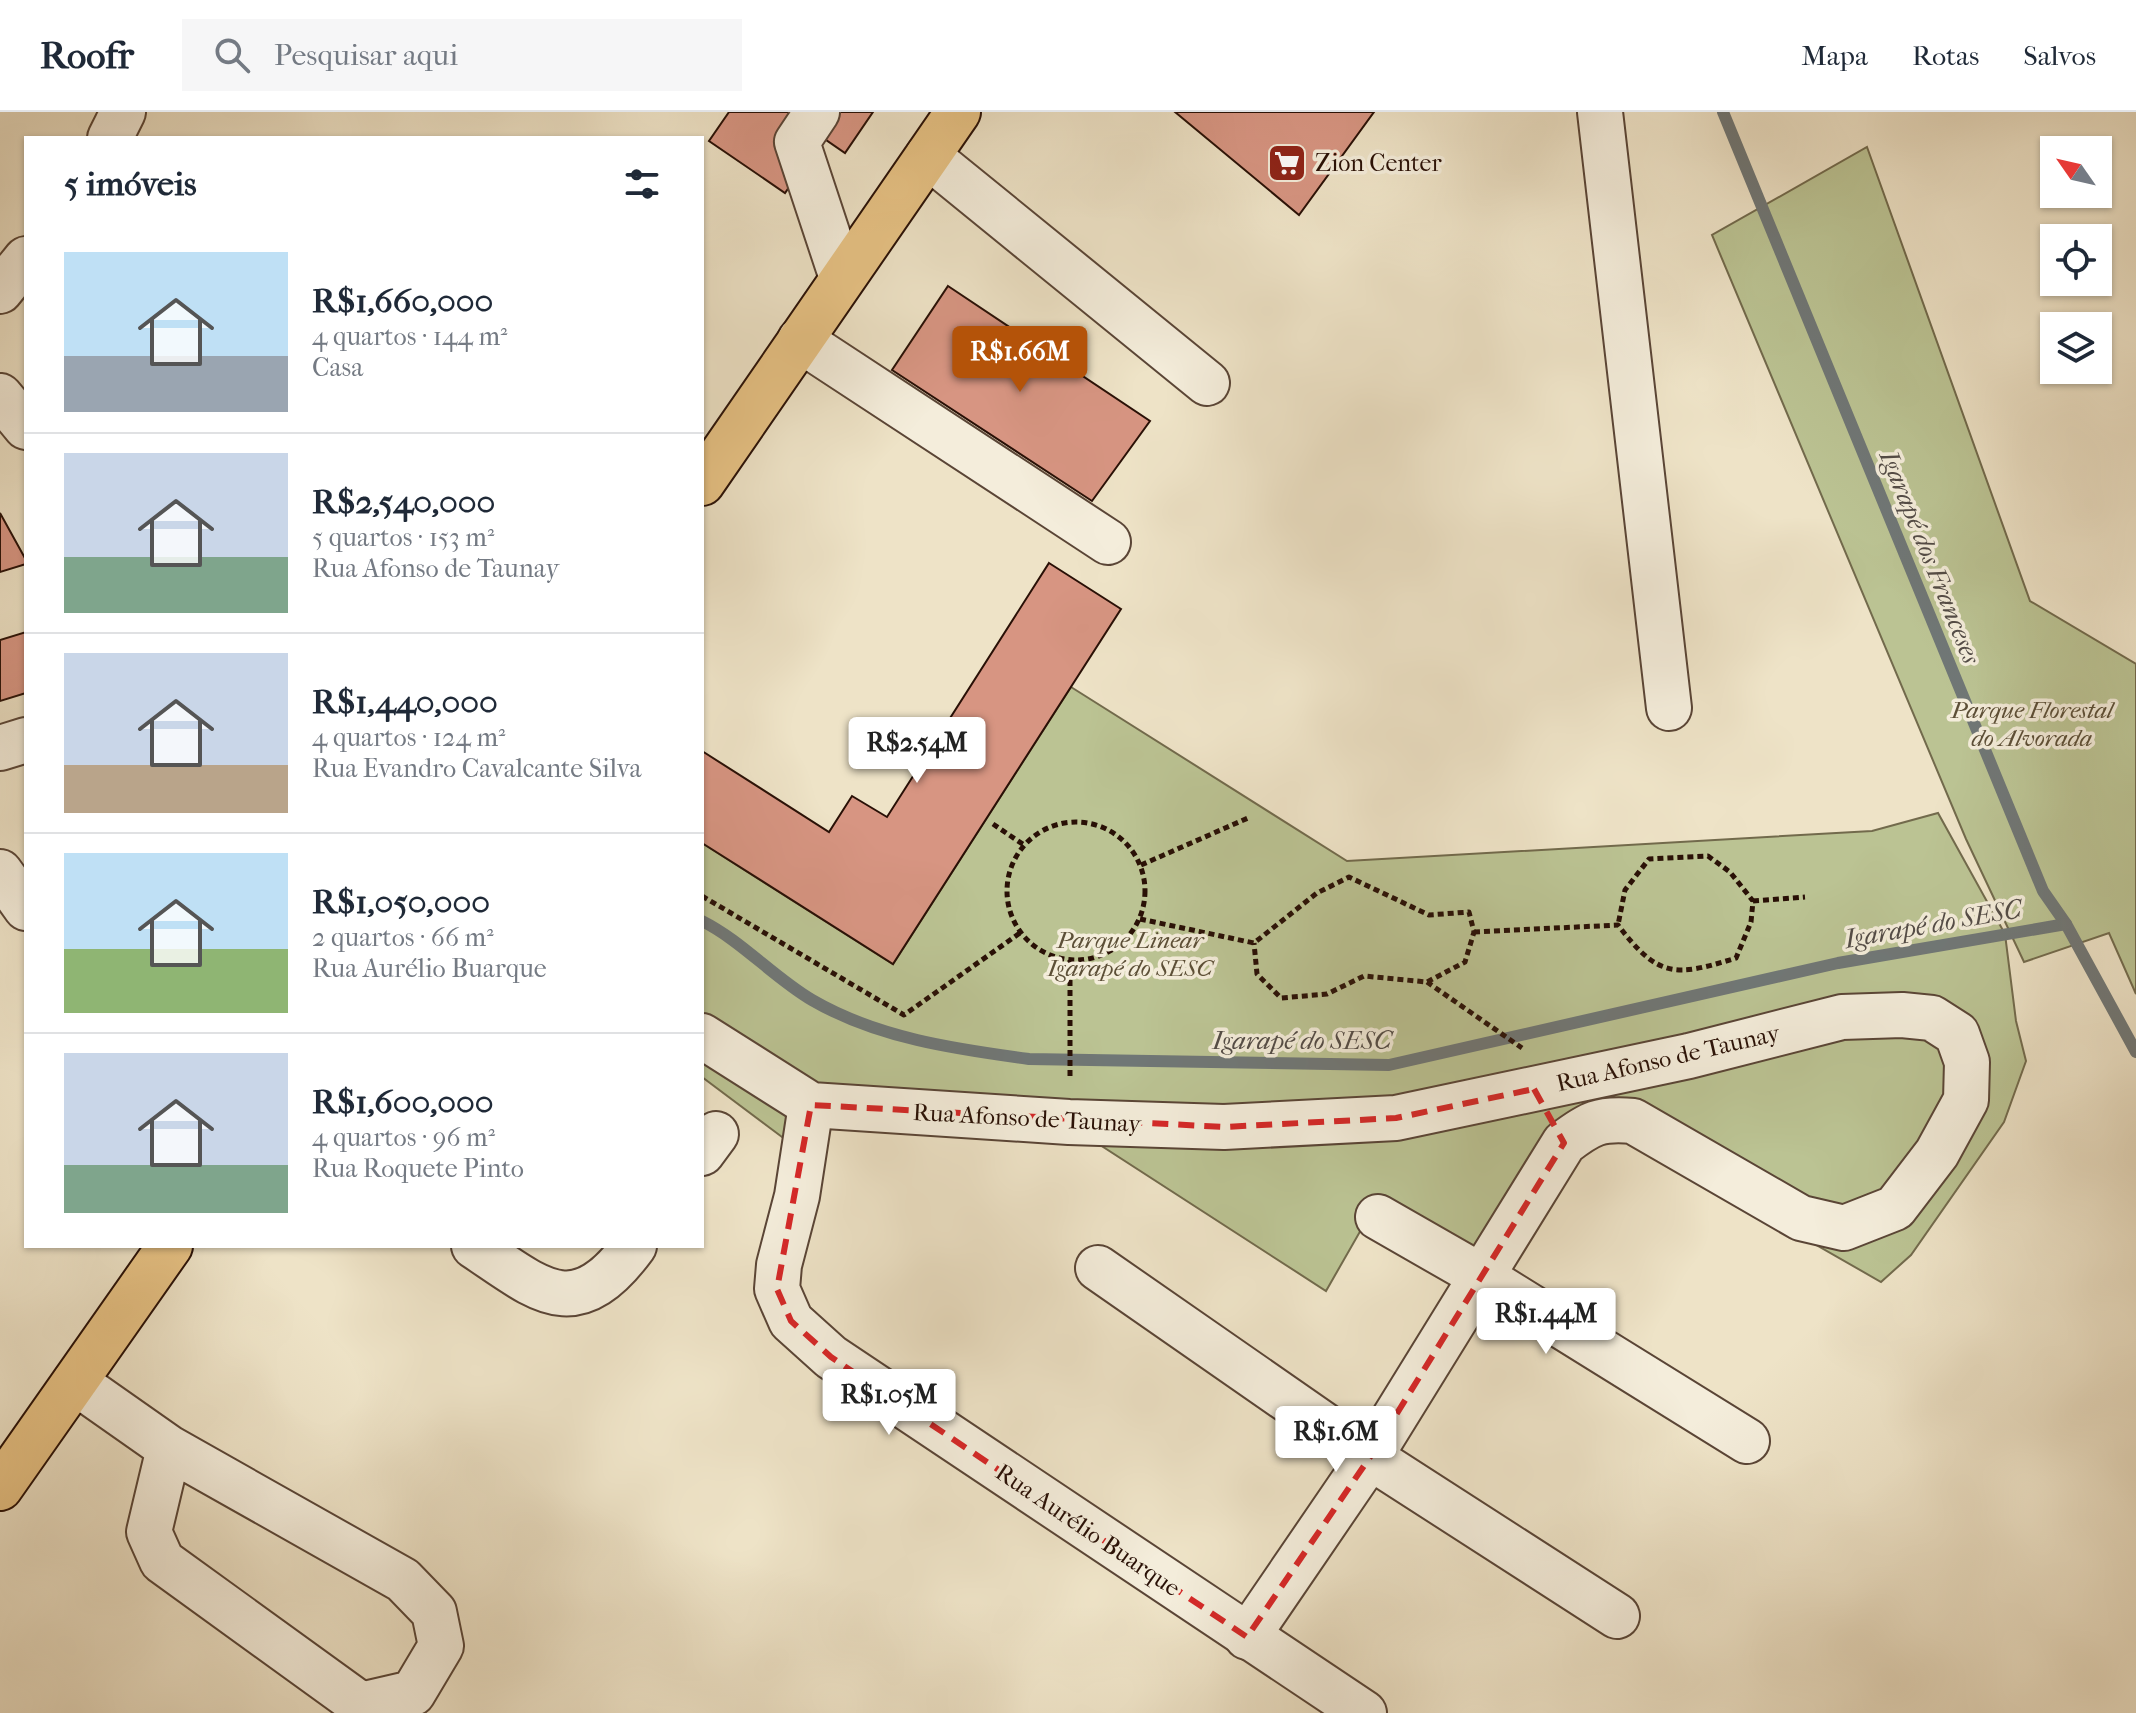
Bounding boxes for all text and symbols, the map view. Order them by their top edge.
search box [182,19,742,91]
text: Roofr [40,33,134,78]
icon: search [210,33,254,77]
text: Pesquisar aqui [274,38,458,73]
text: Mapa [1801,39,1868,72]
text: Rotas [1912,39,1979,72]
text: Salvos [2023,39,2096,72]
north arrow [2040,136,2112,208]
map controls [2040,136,2112,384]
supermarket icon: Zion Center [1266,142,1308,184]
place label: Zion Center [1315,149,1442,177]
icon: filters [620,162,664,206]
text: 5 imóveis [64,164,197,204]
button: locate [2040,224,2112,296]
text: R$1,660,000 [312,281,493,321]
icon: home [128,284,224,380]
button: layers [2040,312,2112,384]
text: 4 quartos · 144 m² [312,321,507,352]
pin: R$1.66M [946,326,1094,394]
text: R$1.66M [970,336,1070,367]
text: Casa [312,352,363,383]
water label: Igarapé dos Franceses [1873,445,1987,669]
text: R$2,540,000 [312,482,495,522]
icon: home [128,485,224,581]
text: 5 quartos · 153 m² [312,522,494,553]
text: Rua Afonso de Taunay [312,553,559,584]
text: R$1,440,000 [312,682,498,722]
icon: home [128,685,224,781]
park label: Parque Florestal do Alvorada [1950,696,2116,752]
pin: R$2.54M [843,717,991,785]
text: 4 quartos · 124 m² [312,722,505,753]
text: R$2.54M [867,727,967,758]
text: Rua Evandro Cavalcante Silva [312,753,641,784]
text: R$1,050,000 [312,882,490,922]
icon: home [128,885,224,981]
water label: Igarapé do SESC [1841,893,2026,955]
text: 2 quartos · 66 m² [312,922,494,953]
park label: Parque Linear Igarapé do SESC [1046,926,1215,982]
text: Rua Aurélio Buarque [312,953,547,984]
street label: Rua Afonso de Taunay [1554,1018,1784,1097]
water label: Igarapé do SESC [1211,1025,1394,1056]
text: R$1,600,000 [312,1082,494,1122]
icon: home [128,1085,224,1181]
street label: Rua Afonso de Taunay [912,1098,1143,1138]
text: 4 quartos · 96 m² [312,1122,495,1153]
text: Rua Roquete Pinto [312,1153,524,1184]
pin: R$1.44M [1472,1288,1620,1356]
text: R$1.44M [1495,1298,1597,1329]
pin: R$1.05M [815,1369,963,1437]
text: R$1.05M [841,1379,937,1410]
pin: R$1.6M [1271,1406,1401,1474]
text: R$1.6M [1293,1416,1379,1447]
street label: Rua Aurélio Buarque [990,1458,1186,1602]

